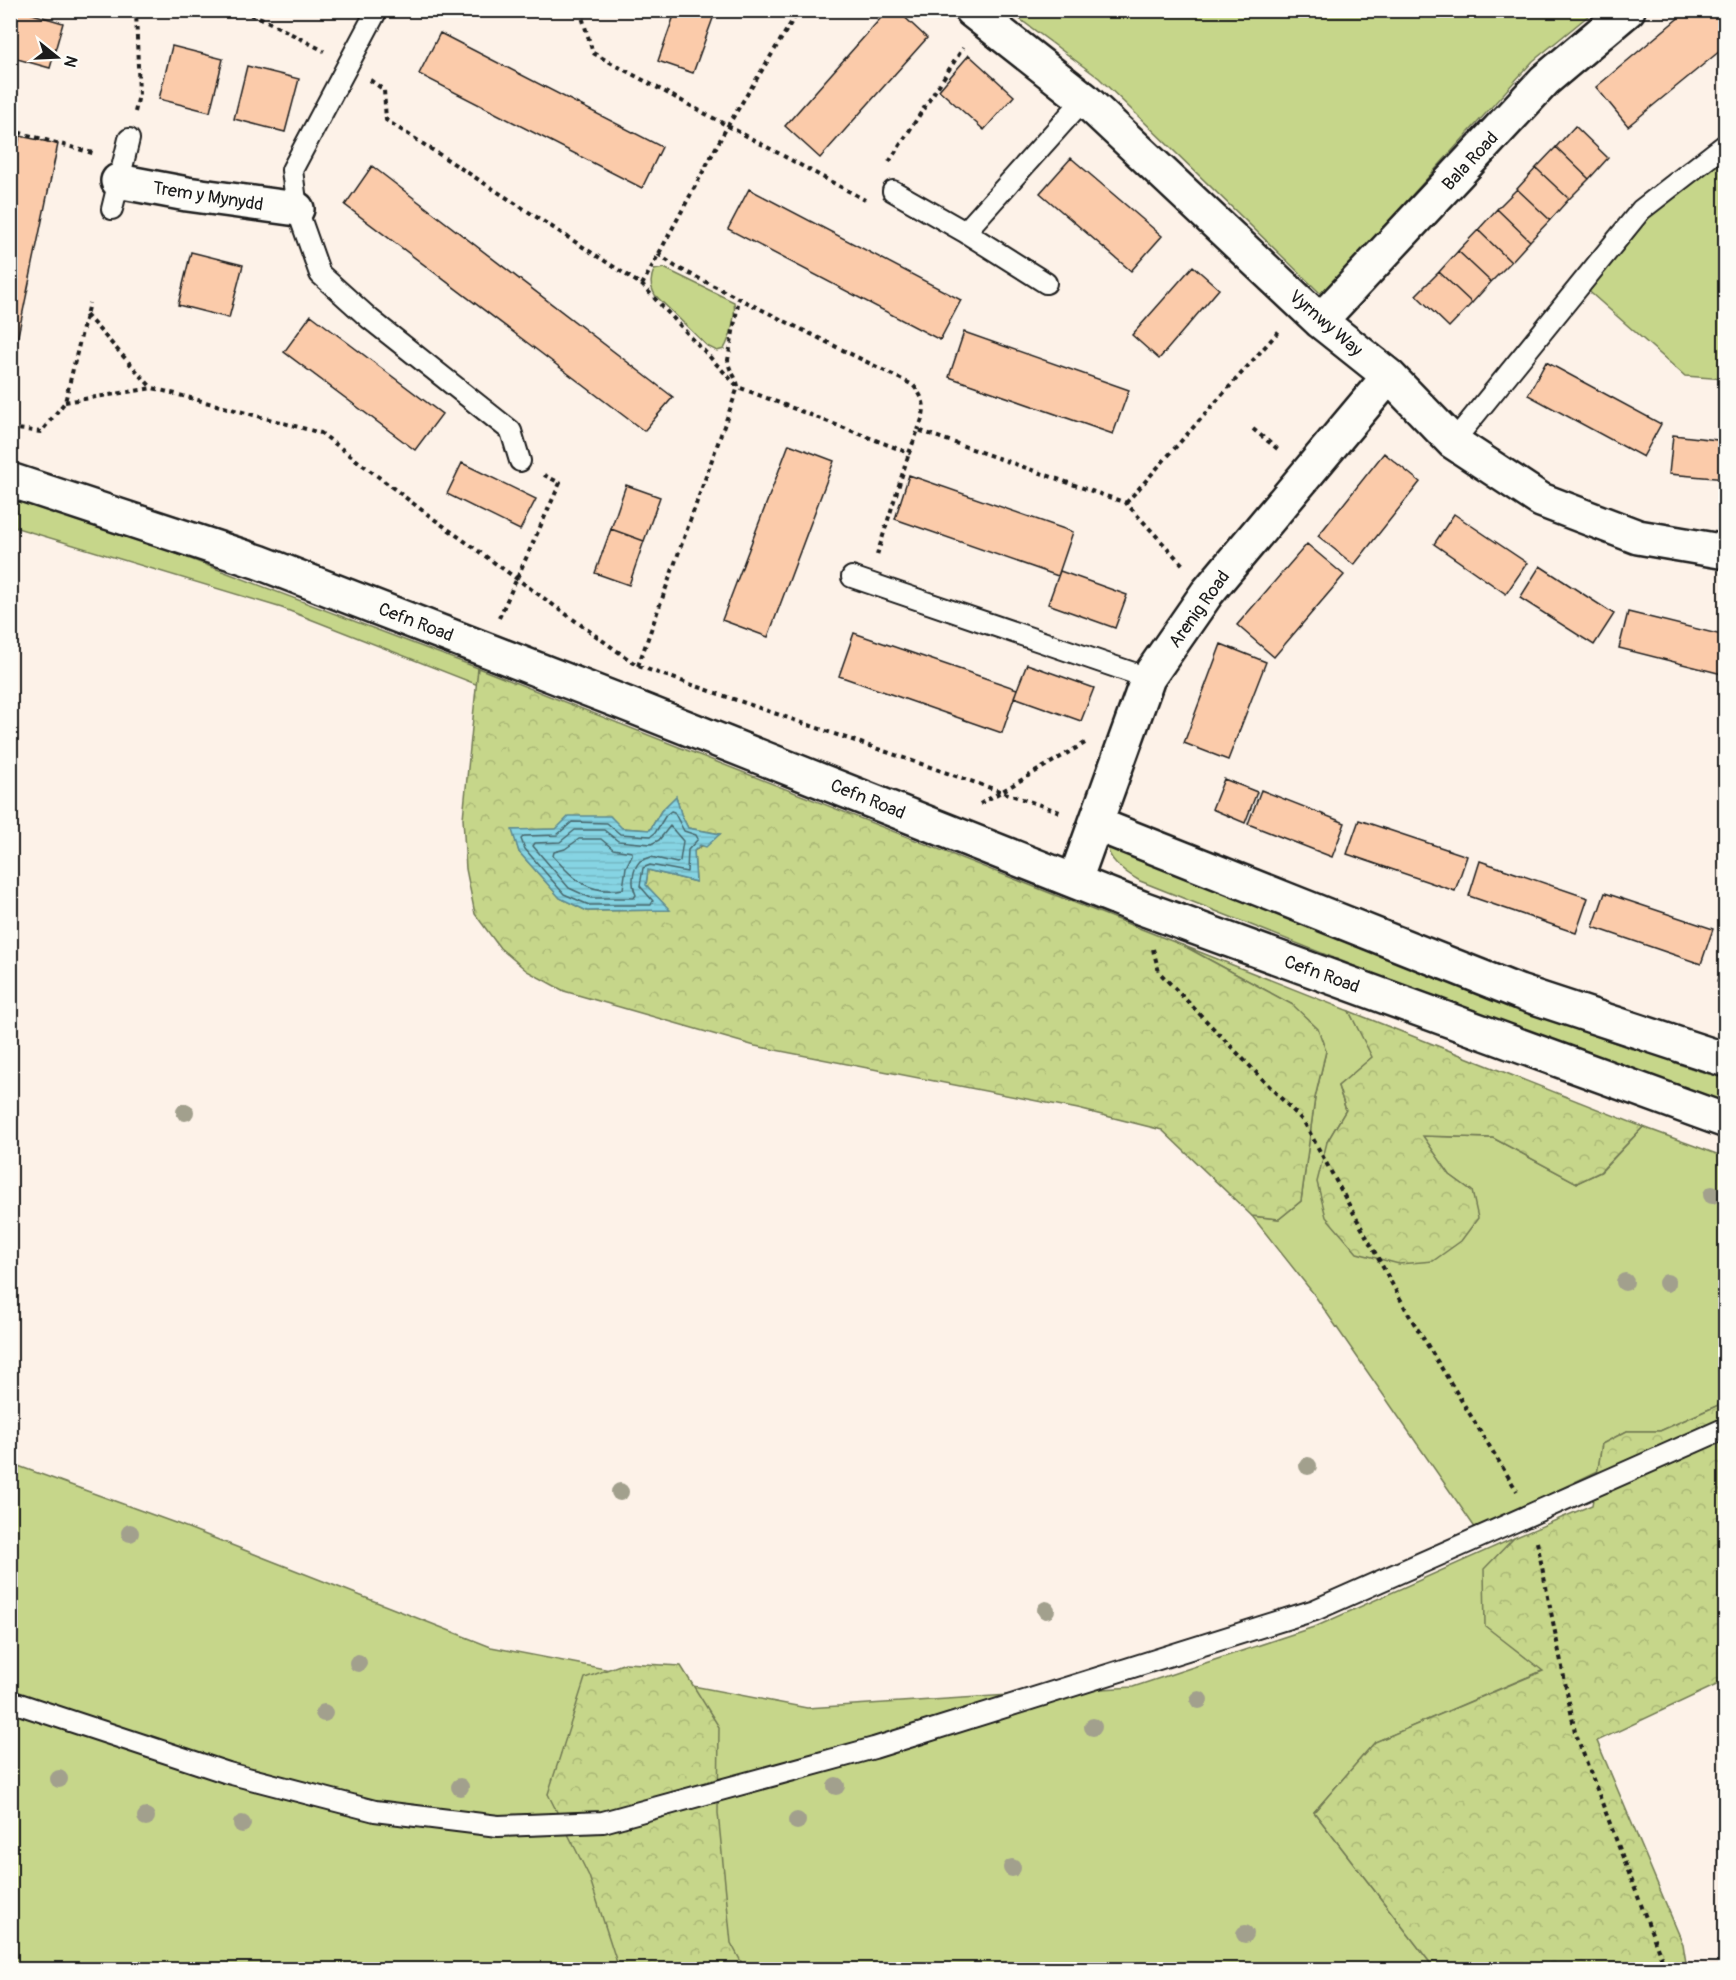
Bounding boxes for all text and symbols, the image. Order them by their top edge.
north arrow [27,27,87,87]
text: N [59,53,81,70]
street label: Bala Road [1437,127,1503,196]
street label: Trem y Mynydd [151,176,265,217]
street label: Vyrnwy Way [1284,285,1368,362]
street label: Arenig Road [1164,566,1235,652]
street label: Cefn Road [375,598,457,647]
street label: Cefn Road [827,774,909,825]
street label: Cefn Road [1281,950,1363,999]

